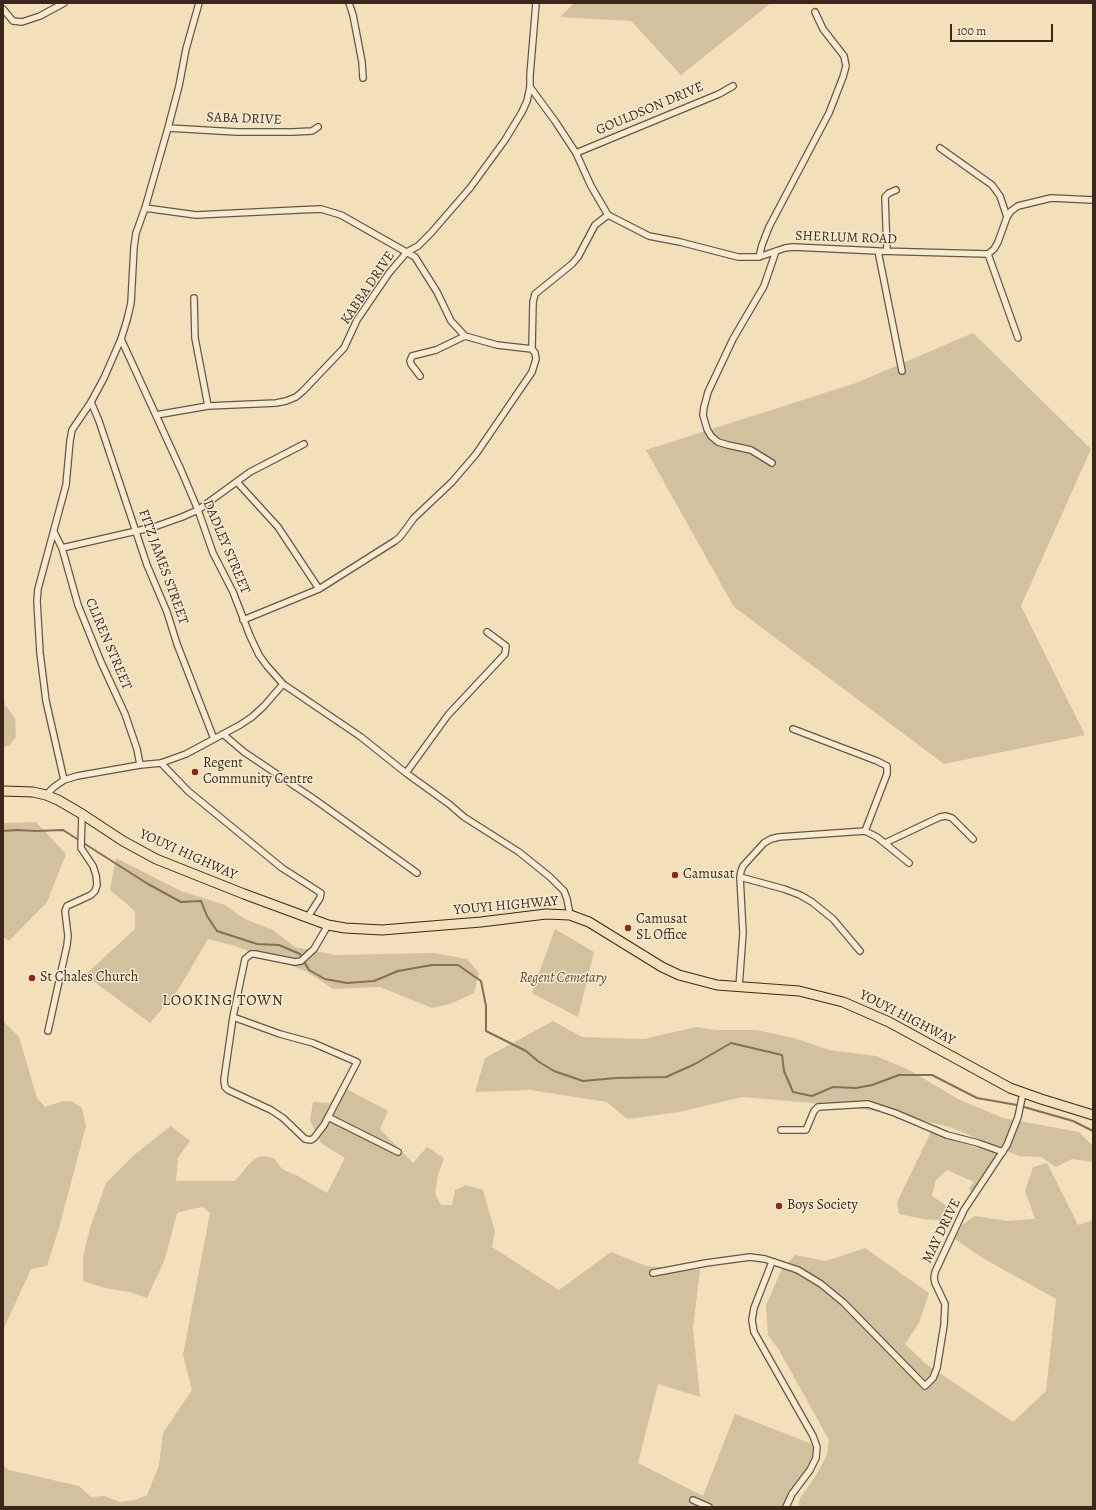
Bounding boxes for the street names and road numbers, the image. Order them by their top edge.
street label: GOULDSON DRIVE [594,79,706,139]
street label: SABA DRIVE [206,109,282,129]
street label: SHERLUM ROAD [795,228,897,248]
street label: KABBA DRIVE [337,248,399,328]
street label: DADLEY STREET [199,497,253,597]
street label: FITZ JAMES STREET [134,507,192,627]
street label: CLIREN STREET [81,596,135,692]
street label: YOUYI HIGHWAY [137,826,239,884]
street label: YOUYI HIGHWAY [453,893,559,919]
street label: YOUYI HIGHWAY [856,987,958,1049]
street label: MAY DRIVE [919,1196,965,1266]

